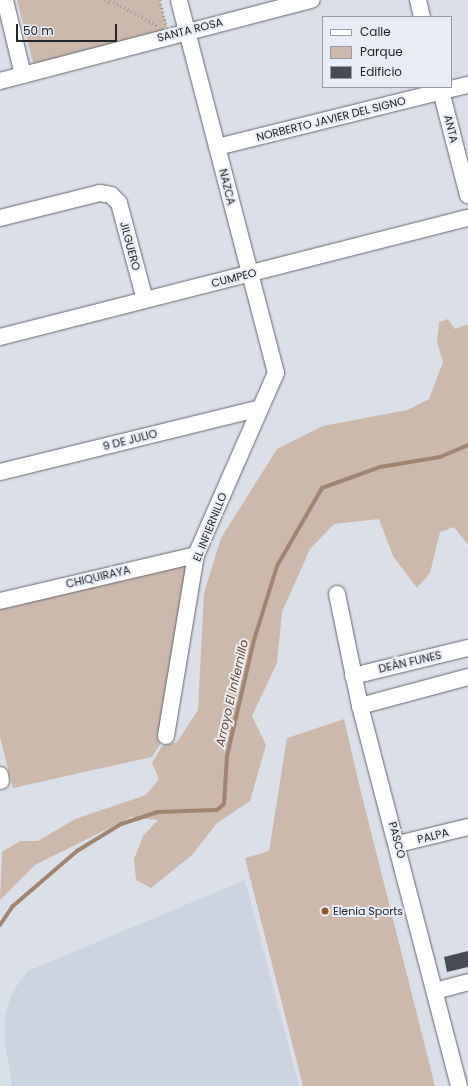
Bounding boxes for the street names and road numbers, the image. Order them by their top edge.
street label: SANTA ROSA [156,15,224,45]
street label: NORBERTO JAVIER DEL SIGNO [255,94,407,144]
street label: ANTA [441,114,461,144]
street label: NAZCA [216,167,238,207]
street label: JILGUERO [117,220,143,272]
street label: CUMPEO [210,266,258,290]
street label: 9 DE JULIO [101,427,159,453]
street label: EL INFIERNILLO [190,491,230,563]
street label: CHIQUIRAYA [65,563,131,591]
street label: DEÁN FUNES [377,648,443,676]
street label: PASCO [386,820,408,860]
street label: PALPA [416,826,450,846]

